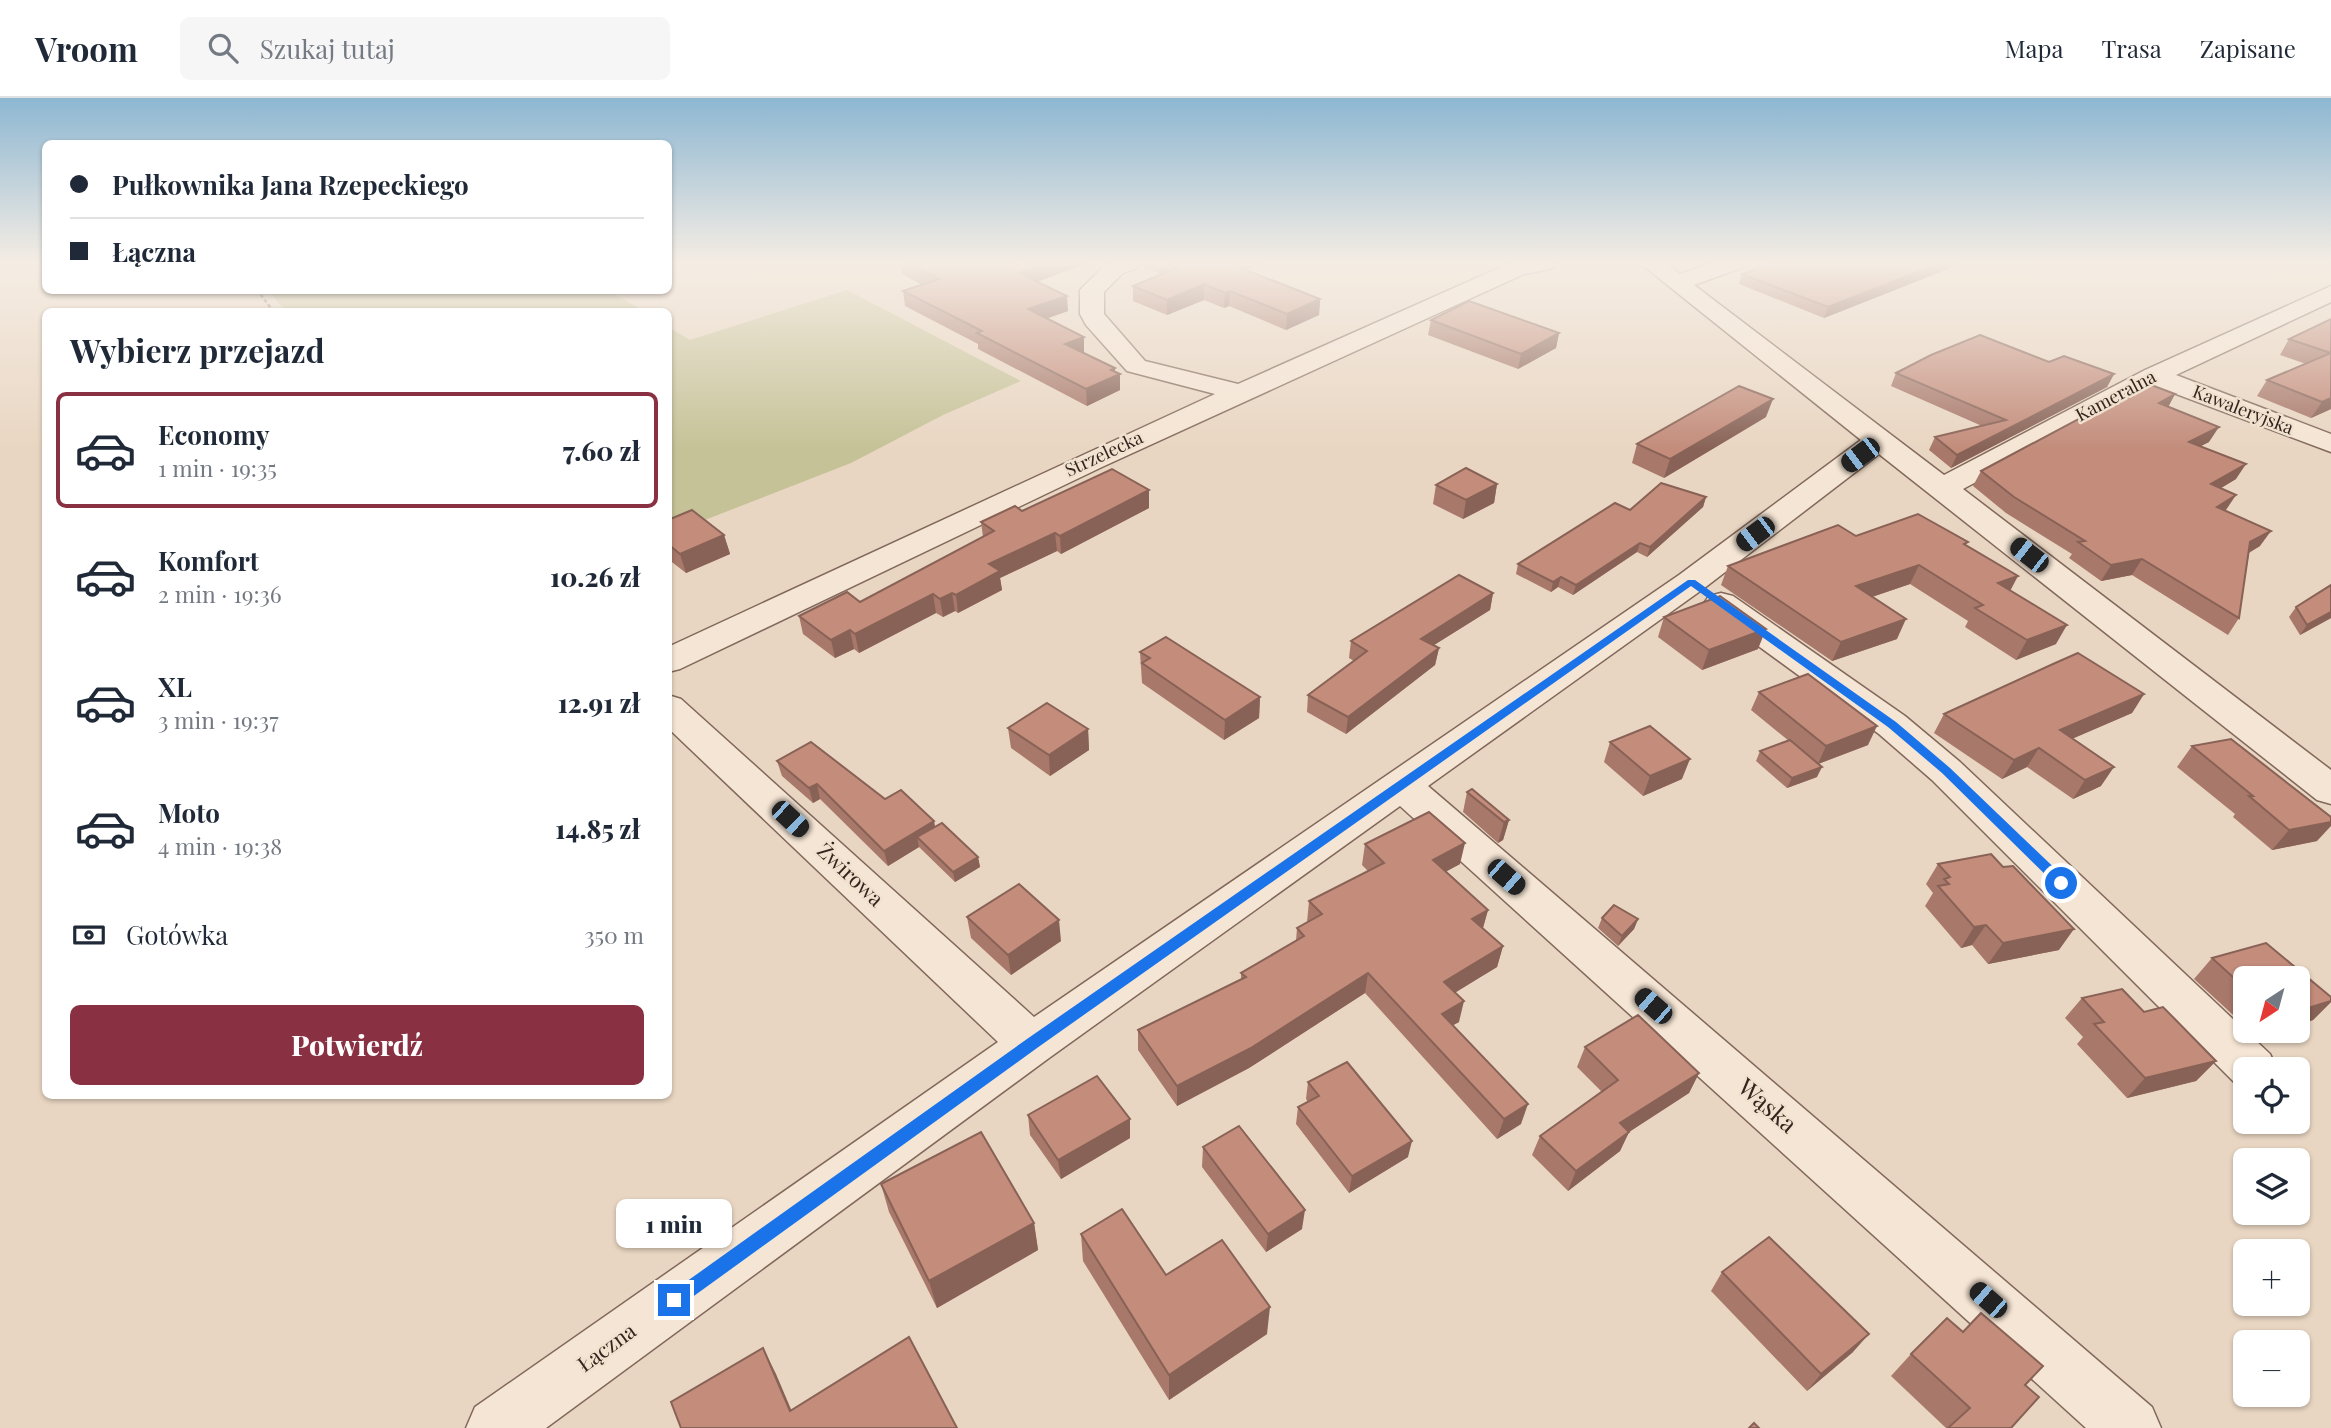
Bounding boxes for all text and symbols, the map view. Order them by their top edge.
search box [180,17,670,80]
text: Vroom [35,26,138,70]
icon: search [204,29,242,67]
text: Szukaj tutaj [260,31,395,66]
text: Mapa [2005,32,2063,64]
text: Trasa [2101,32,2162,64]
text: Zapisane [2200,32,2296,64]
text: Pułkownika Jana Rzepeckiego [112,167,469,202]
text: Łączna [112,234,196,269]
text: Wybierz przejazd [70,328,325,371]
street label: Kameralna [2071,364,2160,426]
street label: Kawaleryjska [2190,379,2297,439]
text: Economy [158,417,269,452]
icon: car [74,419,137,482]
street label: Strzelecka [1061,425,1146,482]
text: 7.60 zł [563,433,640,468]
car [1837,434,1884,476]
text: 1 min · 19:35 [158,452,277,483]
car [1732,513,1779,555]
car [2006,534,2053,576]
text: Komfort [158,543,259,578]
icon: car [74,545,137,608]
text: 10.26 zł [550,559,640,594]
text: 2 min · 19:36 [158,578,282,609]
text: XL [158,669,192,704]
icon: car [74,671,137,734]
text: 12.91 zł [558,685,640,720]
text: 3 min · 19:37 [158,704,279,735]
text: Moto [158,795,220,830]
icon: car [74,797,137,860]
car [768,797,813,841]
text: 14.85 zł [555,811,640,846]
text: 4 min · 19:38 [158,830,282,861]
street label: Żwirowa [812,836,891,912]
car [1484,855,1529,899]
route start [2045,867,2077,899]
icon: cash [70,916,108,954]
text: Gotówka [126,917,228,952]
text: 350 m [584,919,644,950]
north arrow [2233,966,2310,1043]
map controls [2233,966,2310,1407]
car [1631,984,1676,1028]
button: Potwierdź [70,1005,644,1085]
button: locate [2233,1057,2310,1134]
street label: Wąska [1731,1069,1805,1139]
button: layers [2233,1148,2310,1225]
callout: 1 min [616,1198,732,1248]
text: 1 min [646,1208,702,1239]
button: + [2233,1239,2310,1316]
car [1966,1278,2011,1322]
route end [658,1284,690,1316]
street label: Łączna [571,1315,641,1377]
button: − [2233,1330,2310,1407]

